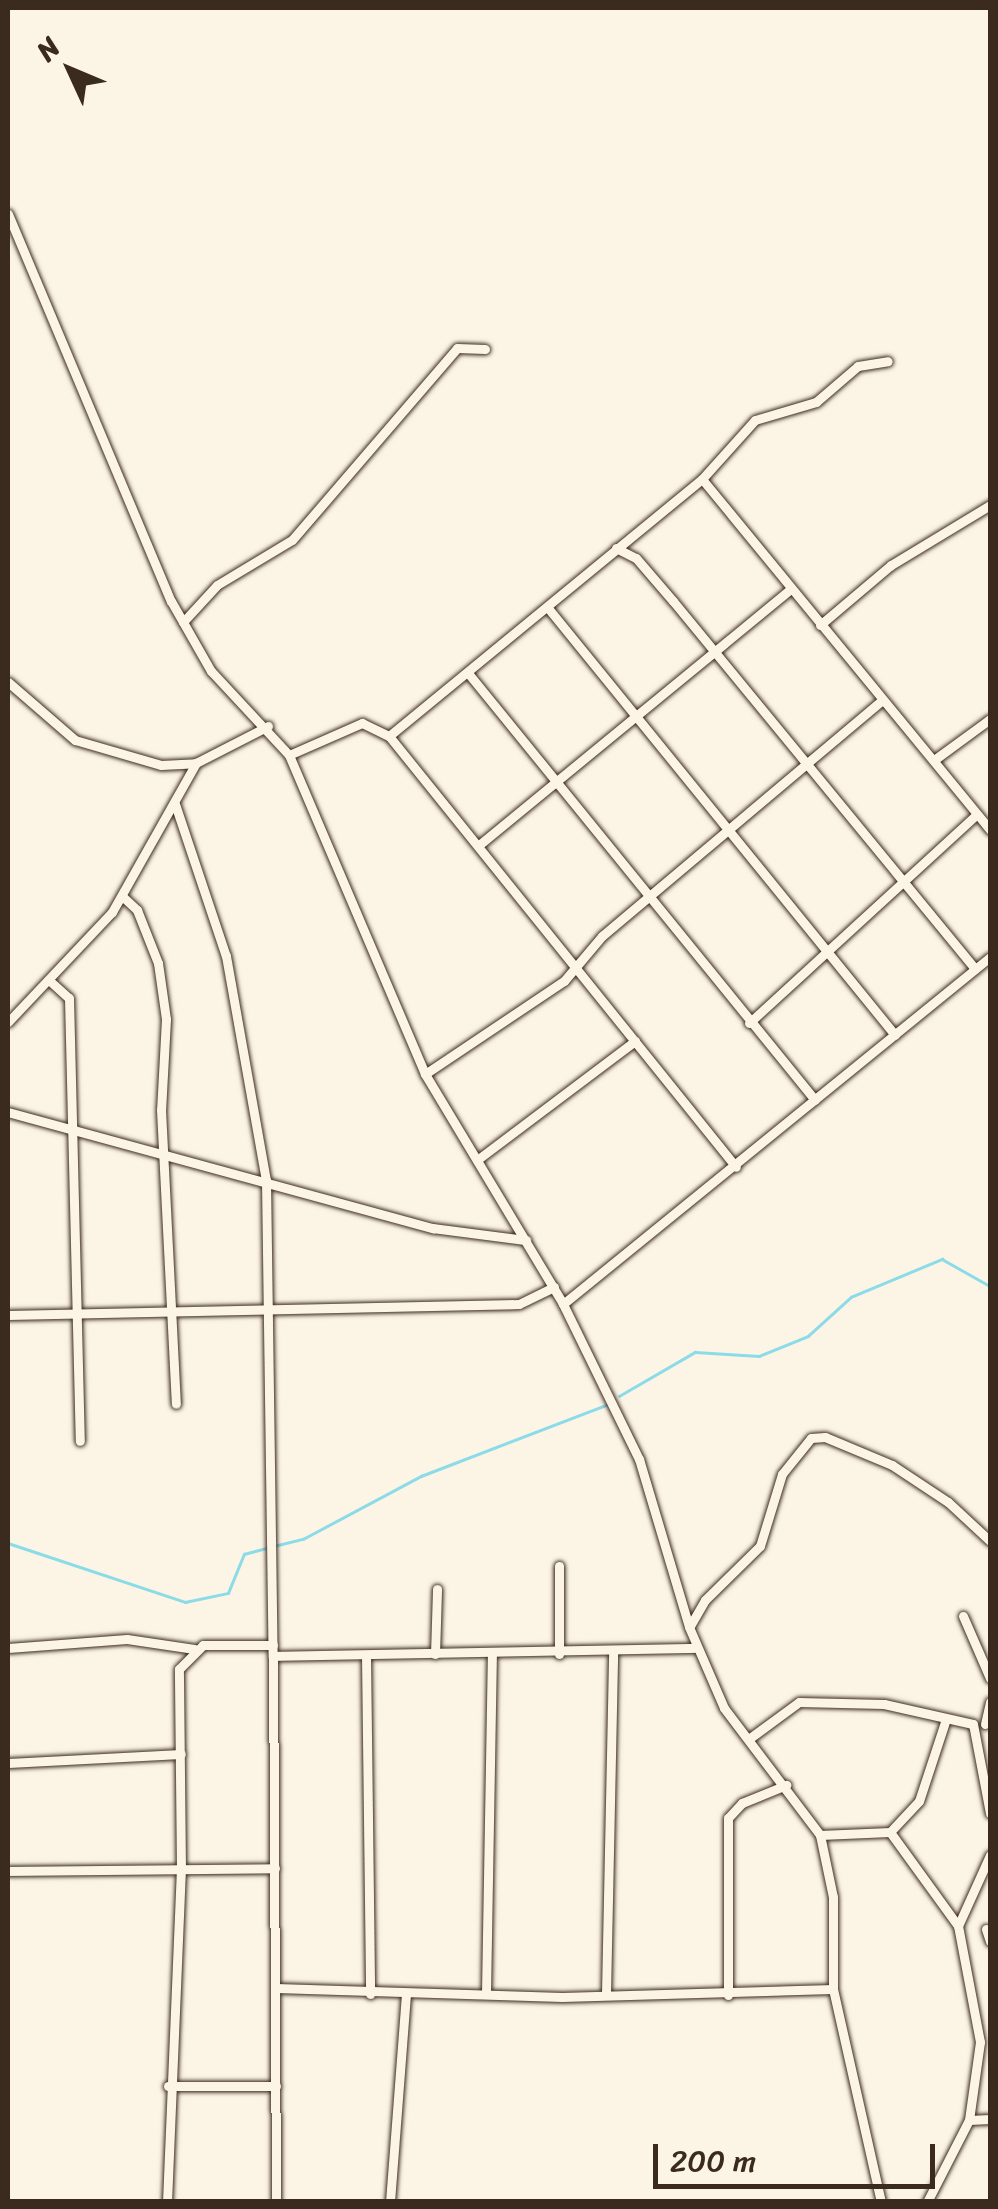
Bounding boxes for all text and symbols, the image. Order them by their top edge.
north arrow [20,20,120,120]
text: N [24,25,72,73]
scale bar [658,2124,940,2186]
text: 200 m [670,2134,756,2188]

